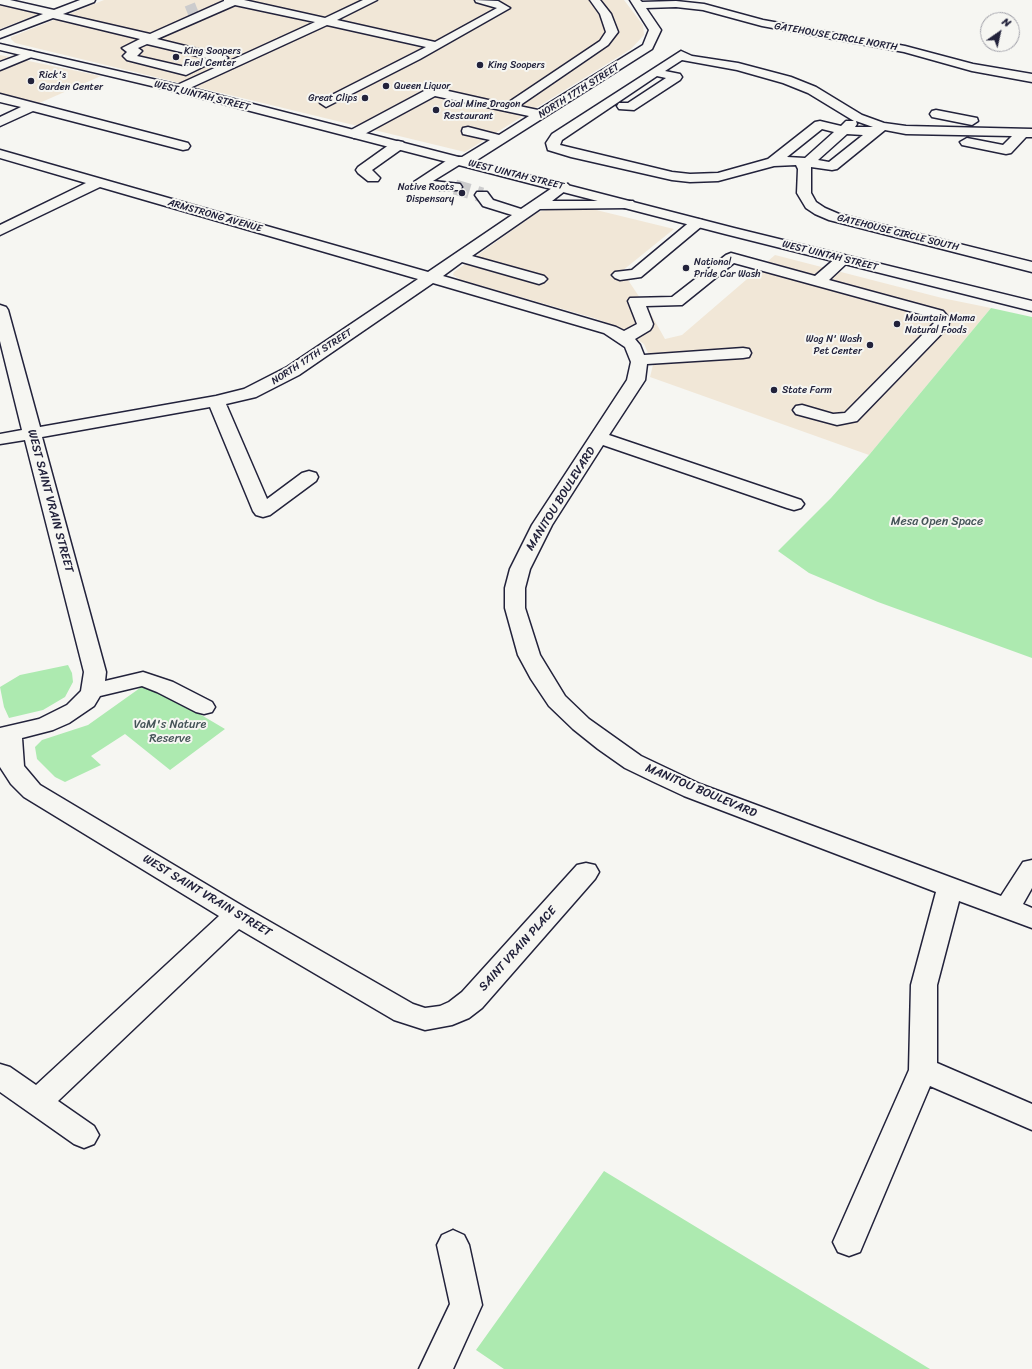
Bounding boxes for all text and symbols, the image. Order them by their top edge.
north arrow [980,12,1020,52]
text: N [998,12,1015,32]
street label: GATEHOUSE CIRCLE NORTH [774,20,898,54]
place label: King Soopers Fuel Center [184,45,241,68]
marker: King Soopers Fuel Center [171,52,181,62]
place label: King Soopers [488,59,545,71]
marker: King Soopers [475,60,485,70]
street label: NORTH 17TH STREET [536,61,622,121]
place label: Rick's Garden Center [39,69,103,92]
marker: Rick's Garden Center [26,76,36,86]
street label: WEST UINTAH STREET [153,78,251,114]
place label: Queen Liquor [394,80,450,92]
marker: Queen Liquor [381,81,391,91]
place label: Great Clips [308,92,357,104]
marker: Great Clips [360,93,370,103]
place label: Coal Mine Dragon Restaurant [444,98,520,122]
marker: Coal Mine Dragon Restaurant [431,105,441,115]
street label: WEST UINTAH STREET [467,157,565,193]
place label: Native Roots Dispensary [398,181,454,204]
marker: Native Roots Dispensary [457,188,467,198]
street label: ARMSTRONG AVENUE [167,197,263,235]
street label: GATEHOUSE CIRCLE SOUTH [836,212,960,254]
street label: WEST UINTAH STREET [781,238,879,274]
place label: National Pride Car Wash [694,256,760,280]
marker: National Pride Car Wash [681,263,691,273]
place label: Mountain Mama Natural Foods [905,312,975,336]
marker: Mountain Mama Natural Foods [892,319,902,329]
street label: NORTH 17TH STREET [269,326,355,388]
place label: Wag N' Wash Pet Center [806,333,862,356]
marker: Wag N' Wash Pet Center [865,340,875,350]
place label: State Farm [782,384,832,396]
marker: State Farm [769,385,779,395]
street label: WEST SAINT VRAIN STREET [24,428,76,574]
street label: MANITOU BOULEVARD [523,445,599,553]
park label: Mesa Open Space [891,515,983,529]
park label: VaM's Nature Reserve [134,718,206,746]
street label: MANITOU BOULEVARD [643,761,759,821]
street label: WEST SAINT VRAIN STREET [140,852,274,940]
street label: SAINT VRAIN PLACE [476,904,560,994]

